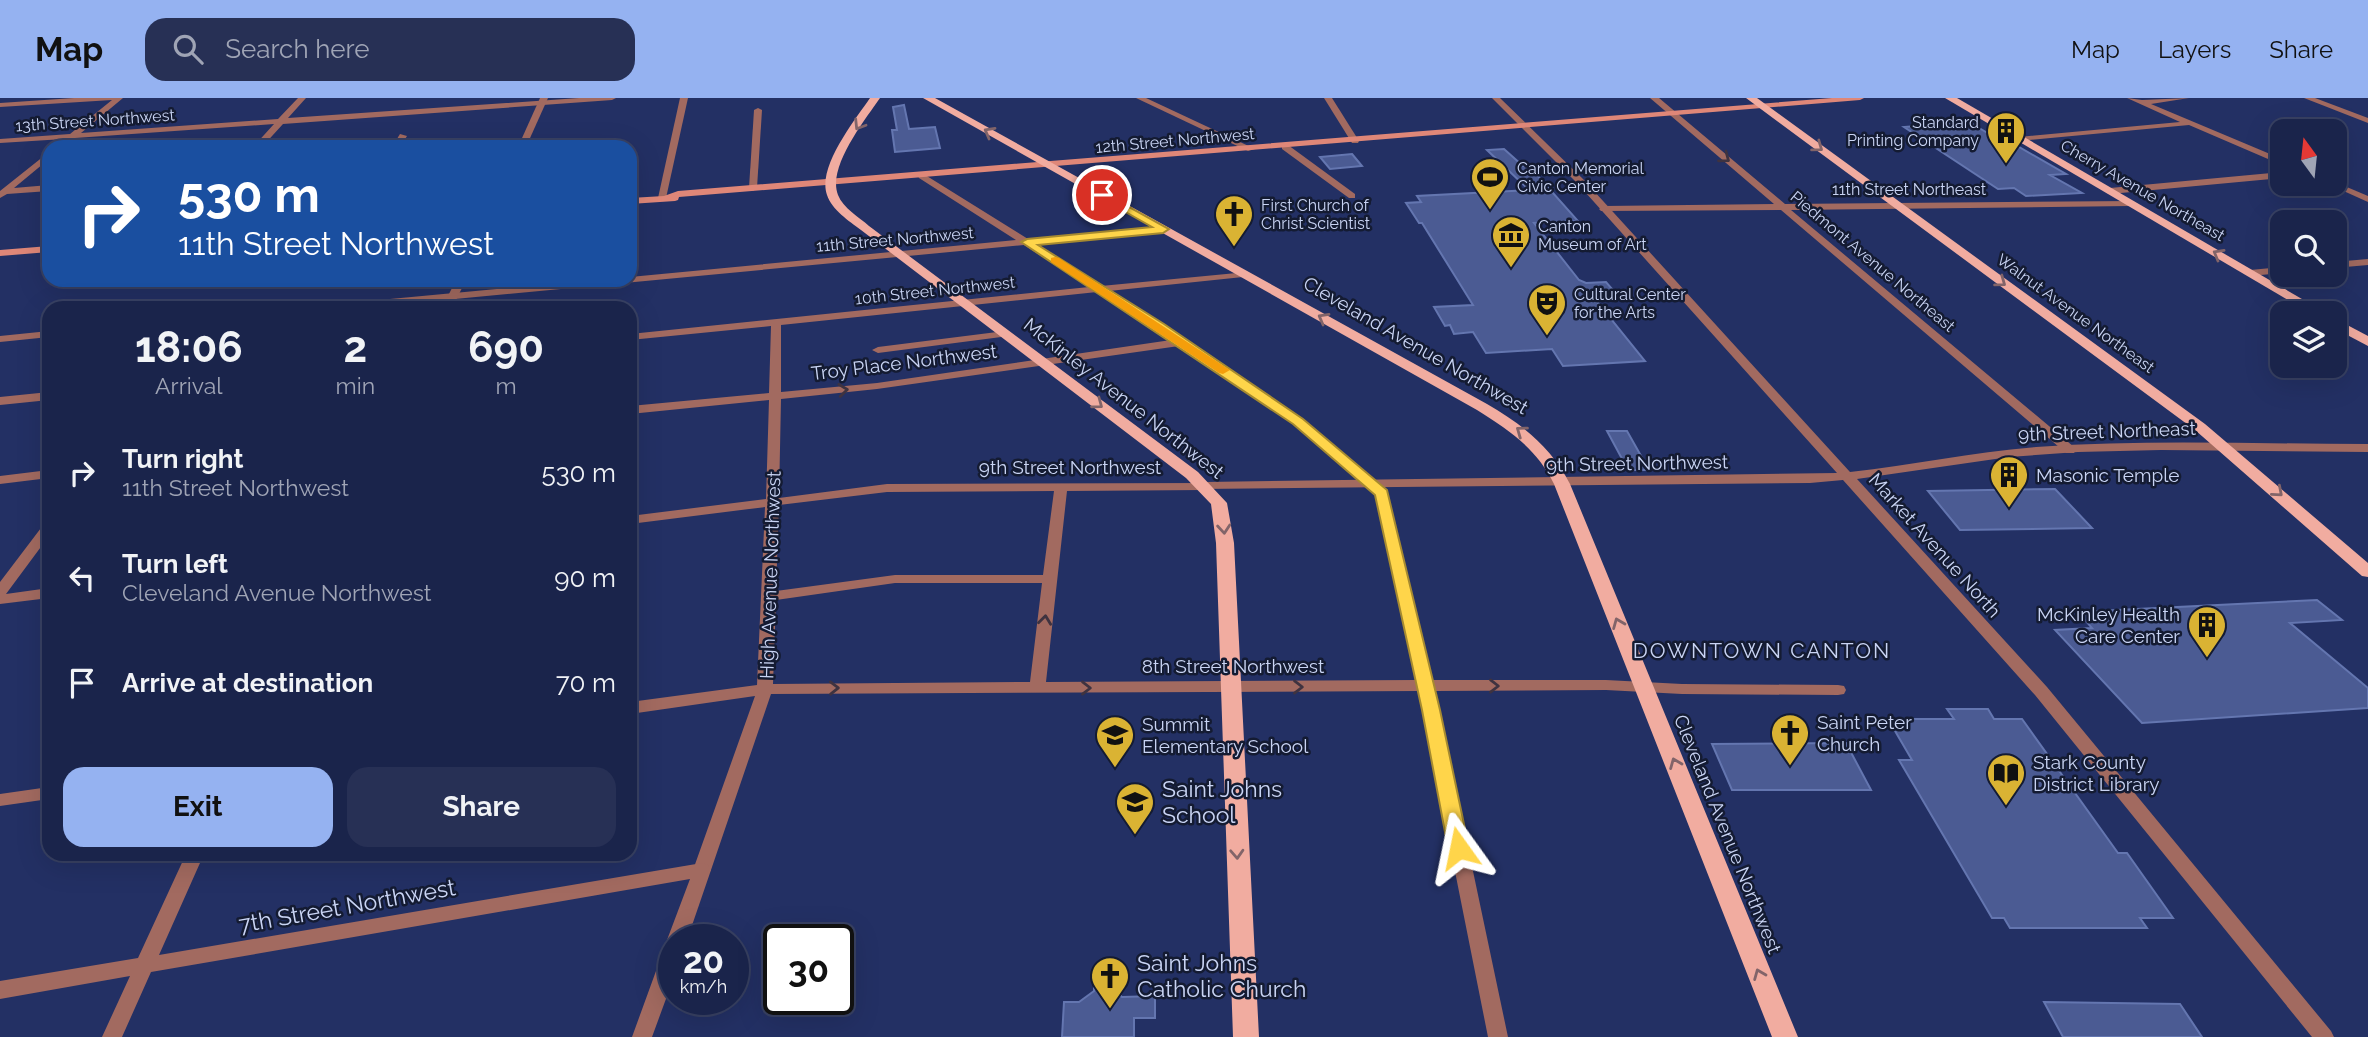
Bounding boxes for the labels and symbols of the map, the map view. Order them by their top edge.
street label: 13th Street Northwest [15,105,176,136]
building icon: Standard Printing Company [1985,110,2027,165]
place label: Standard Printing Company [1847,113,1979,150]
one-way arrow [854,117,867,130]
north arrow [2270,119,2347,196]
street label: 12th Street Northwest [1095,124,1256,157]
one-way arrow [984,127,997,140]
street label: Cherry Avenue Northeast [2057,136,2229,246]
one-way arrow [1810,139,1823,151]
one-way arrow [1717,150,1730,162]
sports icon: Canton Memorial Civic Center [1469,156,1511,211]
place label: Canton Memorial Civic Center [1517,159,1644,196]
pin [1072,165,1132,225]
street label: 11th Street Northeast [1832,180,1987,199]
street label: Piedmont Avenue Northeast [1787,187,1959,336]
church icon: First Church of Christ Scientist [1213,193,1255,248]
place label: First Church of Christ Scientist [1261,196,1371,233]
museum icon: Canton Museum of Art [1490,214,1532,269]
place label: Canton Museum of Art [1538,217,1647,254]
street label: 11th Street Northwest [816,223,975,256]
one-way arrow [2213,249,2226,262]
street label: Walnut Avenue Northeast [1993,250,2159,377]
street label: Cleveland Avenue Northwest [1300,272,1533,419]
street label: 10th Street Northwest [854,273,1017,308]
one-way arrow [1993,273,2006,286]
theatre icon: Cultural Center for the Arts [1526,282,1568,337]
place label: Cultural Center for the Arts [1574,285,1686,322]
street label: McKinley Avenue Northwest [1020,313,1229,483]
one-way arrow [1318,313,1330,326]
street label: Troy Place Northwest [810,340,999,384]
one-way arrow [837,383,849,398]
one-way arrow [1090,395,1103,408]
street label: 9th Street Northeast [2018,417,2197,445]
one-way arrow [1516,427,1528,439]
street label: 9th Street Northwest [1546,450,1729,476]
building icon: Masonic Temple [1988,454,2030,509]
street label: 9th Street Northwest [979,456,1162,478]
place label: Masonic Temple [2036,464,2179,486]
street label: Market Avenue North [1865,468,2005,622]
street label: High Avenue Northwest [755,470,785,679]
one-way arrow [2270,484,2283,496]
one-way arrow [1216,523,1231,534]
place label: McKinley Health Care Center [2037,603,2180,647]
building icon: McKinley Health Care Center [2186,604,2228,659]
one-way arrow [1038,614,1053,626]
one-way arrow [1613,618,1627,630]
district label: DOWNTOWN CANTON [1633,638,1891,663]
street label: 8th Street Northwest [1142,655,1325,677]
one-way arrow [1489,678,1500,694]
one-way arrow [1294,679,1304,695]
one-way arrow [829,680,839,696]
one-way arrow [1081,680,1091,696]
street label: Cleveland Avenue Northwest [1670,711,1786,957]
place label: Saint Peter Church [1817,711,1912,755]
church icon: Saint Peter Church [1769,712,1811,767]
place label: Summit Elementary School [1142,713,1309,757]
school or university icon: Summit Elementary School [1094,714,1136,769]
place label: Stark County District Library [2033,751,2160,795]
library icon: Stark County District Library [1985,752,2027,807]
one-way arrow [1669,757,1683,769]
place label: Saint Johns School [1162,775,1282,828]
school or university icon: Saint Johns School [1114,781,1156,836]
position arrow [1422,811,1496,885]
one-way arrow [1229,849,1244,860]
street label: 7th Street Northwest [236,873,458,938]
speed limit sign: 30 [763,924,854,1015]
place label: Saint Johns Catholic Church [1137,949,1306,1002]
church icon: Saint Johns Catholic Church [1089,955,1131,1010]
one-way arrow [1754,968,1768,980]

